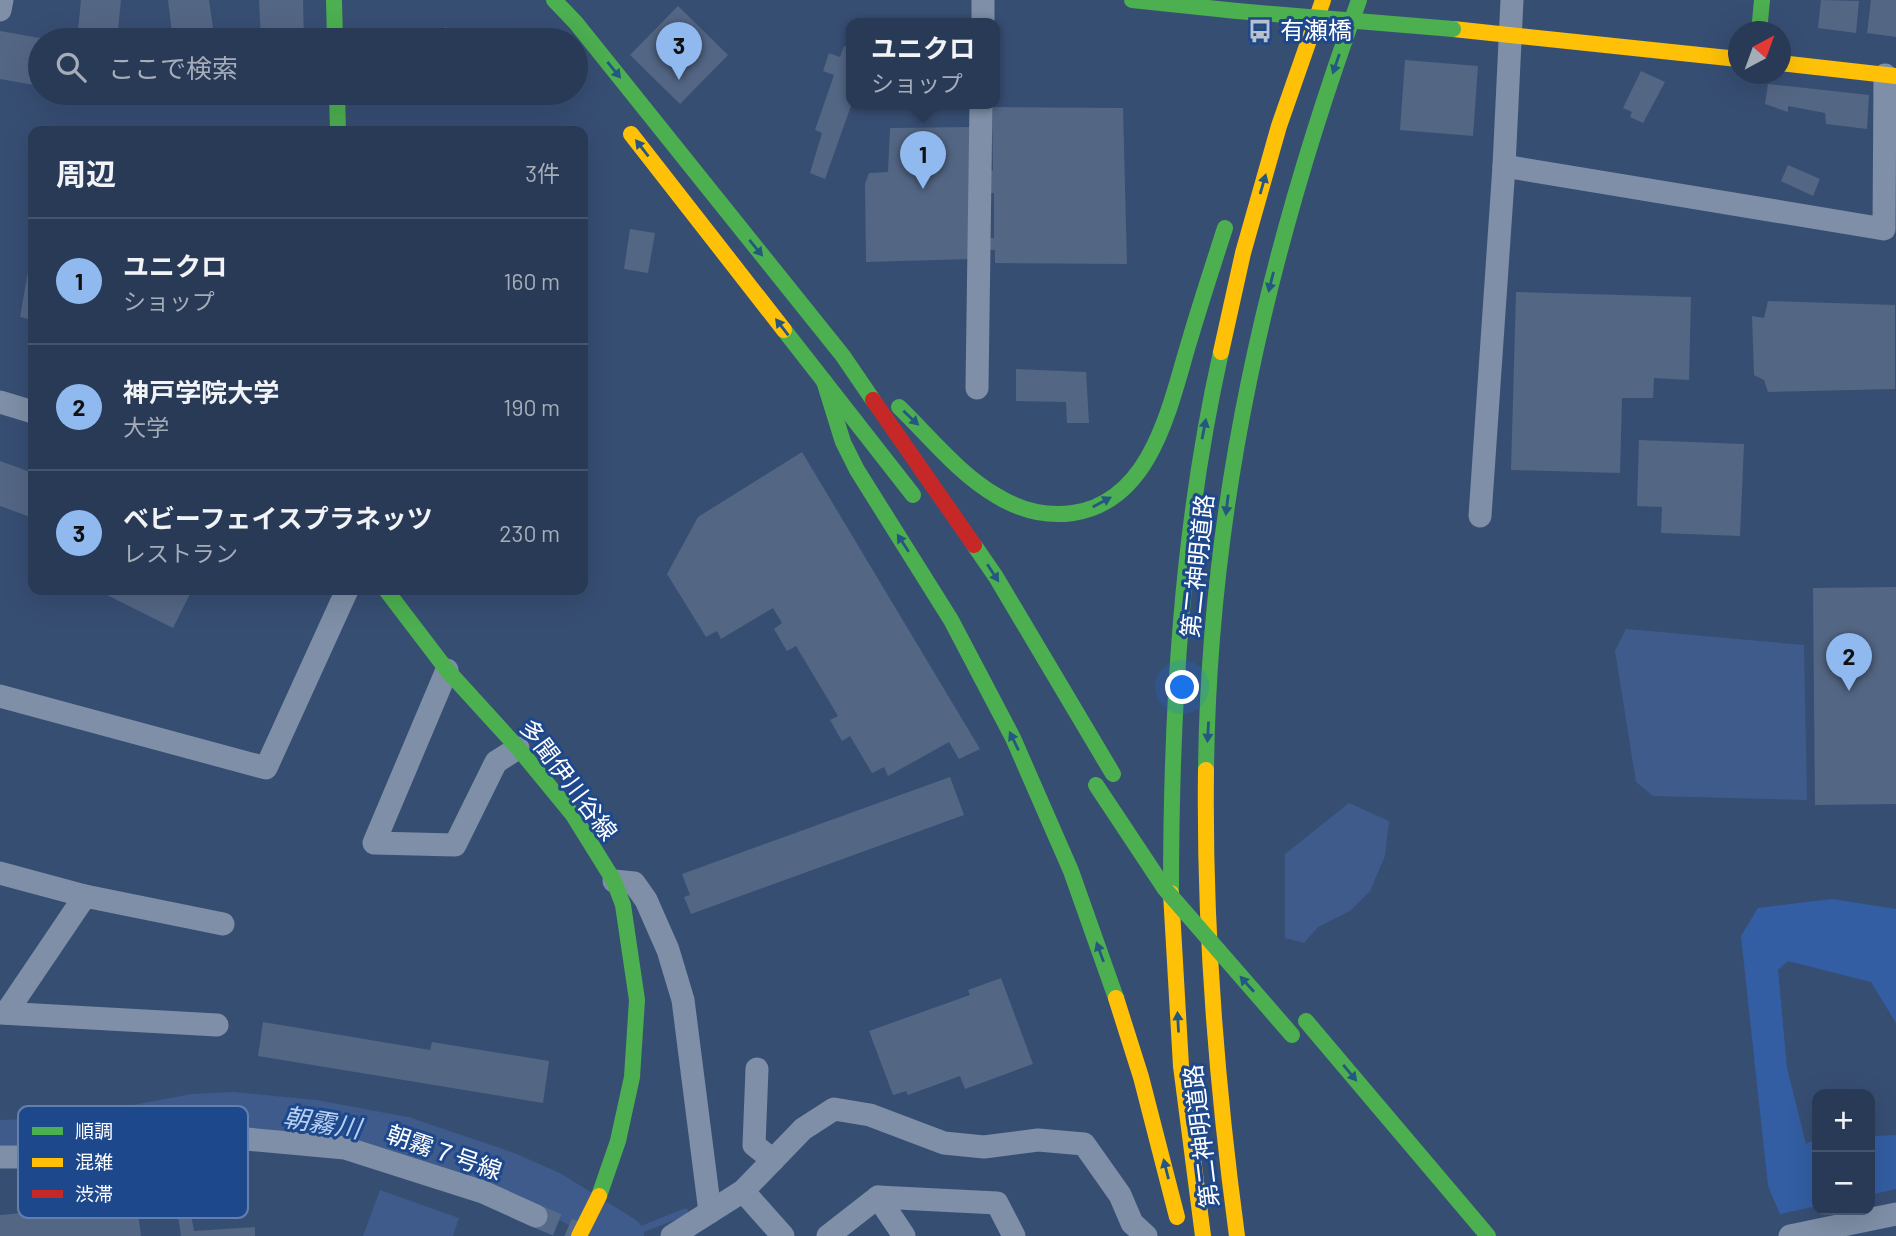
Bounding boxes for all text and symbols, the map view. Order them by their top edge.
place label: 有瀬橋 [1280,15,1352,44]
bus stop icon: 有瀬橋 [1246,17,1274,45]
popup [846,18,1000,109]
north arrow [1728,21,1791,84]
pin: 3 [656,22,702,80]
search box [28,28,588,105]
text: ユニクロ [871,32,975,63]
icon: search [52,48,90,86]
text: ここで検索 [108,52,238,83]
one-way arrow [1330,54,1341,75]
one-way arrow [606,61,621,79]
text: ショップ [871,69,963,97]
pin: 1 [900,131,946,189]
one-way arrow [636,139,650,157]
text: 周辺 [56,155,116,191]
text: 3件 [525,159,560,187]
one-way arrow [1258,174,1268,195]
one-way arrow [749,238,764,256]
text: ユニクロ [123,250,227,281]
text: 1 [75,267,83,295]
text: 160 m [503,267,560,295]
one-way arrow [1265,271,1276,293]
text: ショップ [123,287,215,315]
one-way arrow [775,319,790,337]
text: 神戸学院大学 [123,376,279,407]
text: 2 [73,393,85,421]
text: 190 m [503,393,560,421]
one-way arrow [902,410,919,426]
text: 大学 [123,413,169,441]
one-way arrow [1199,418,1210,440]
street label: 第二神明道路 [1175,493,1218,639]
one-way arrow [1222,494,1233,516]
one-way arrow [1092,496,1112,508]
text: ベビーフェイスプラネッツ [123,502,433,533]
text: 3 [73,519,85,547]
text: 230 m [499,519,560,547]
one-way arrow [897,533,910,553]
text: レストラン [123,539,238,567]
one-way arrow [987,563,1000,583]
pin: 2 [1826,633,1872,691]
your location [1165,670,1199,704]
street label: 多聞伊川谷線 [514,713,624,845]
one-way arrow [1202,721,1213,743]
one-way arrow [1009,731,1020,751]
one-way arrow [1094,941,1105,962]
one-way arrow [1240,975,1255,992]
one-way arrow [1172,1011,1183,1033]
street label: 第二神明道路 [1177,1063,1224,1209]
one-way arrow [1342,1065,1357,1082]
map controls [1812,1089,1875,1215]
button: + [1812,1089,1875,1152]
water label: 朝霧川 [281,1100,366,1143]
legend [18,1106,248,1218]
street label: 朝霧７号線 [383,1118,506,1185]
text: 順調 [75,1119,113,1142]
text: 混雑 [75,1150,113,1173]
button: − [1812,1152,1875,1215]
one-way arrow [1160,1158,1171,1180]
text: 渋滞 [75,1182,113,1205]

